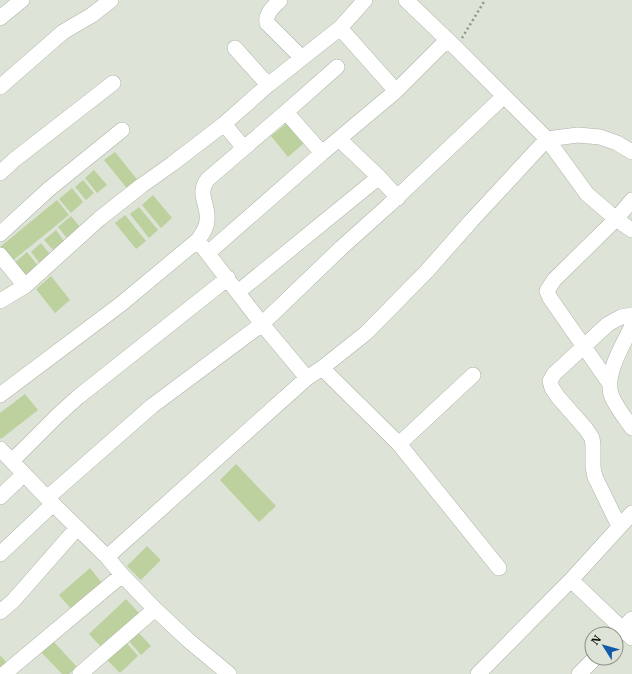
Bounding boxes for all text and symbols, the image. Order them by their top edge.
north arrow [584,626,624,666]
text: N [588,632,604,648]

